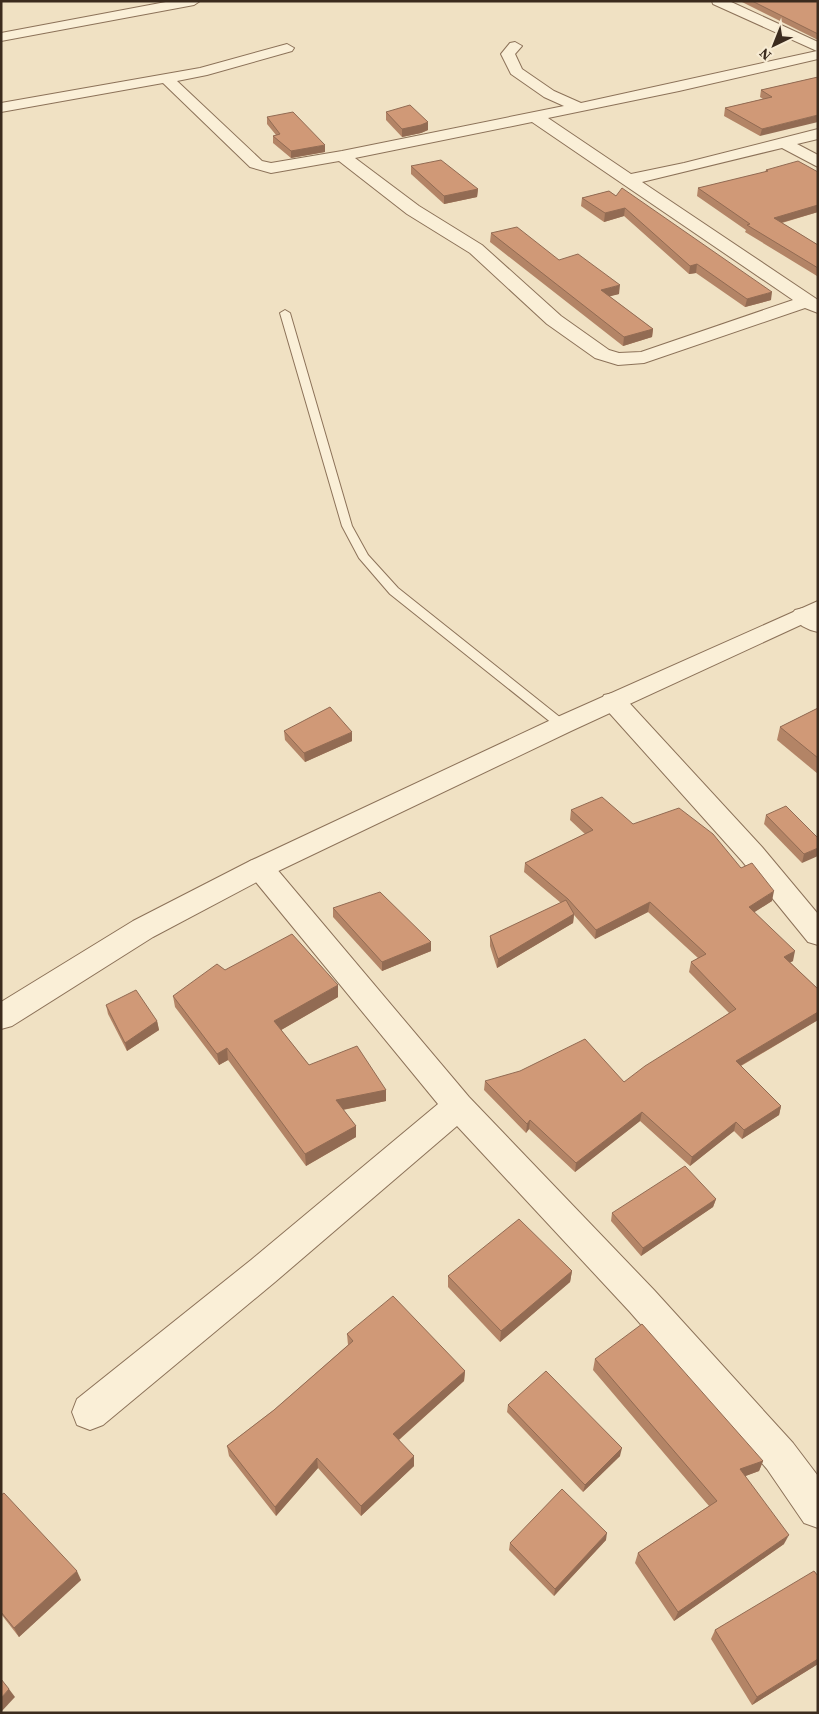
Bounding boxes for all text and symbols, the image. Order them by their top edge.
north arrow [749,20,799,70]
text: N [755,44,776,65]

